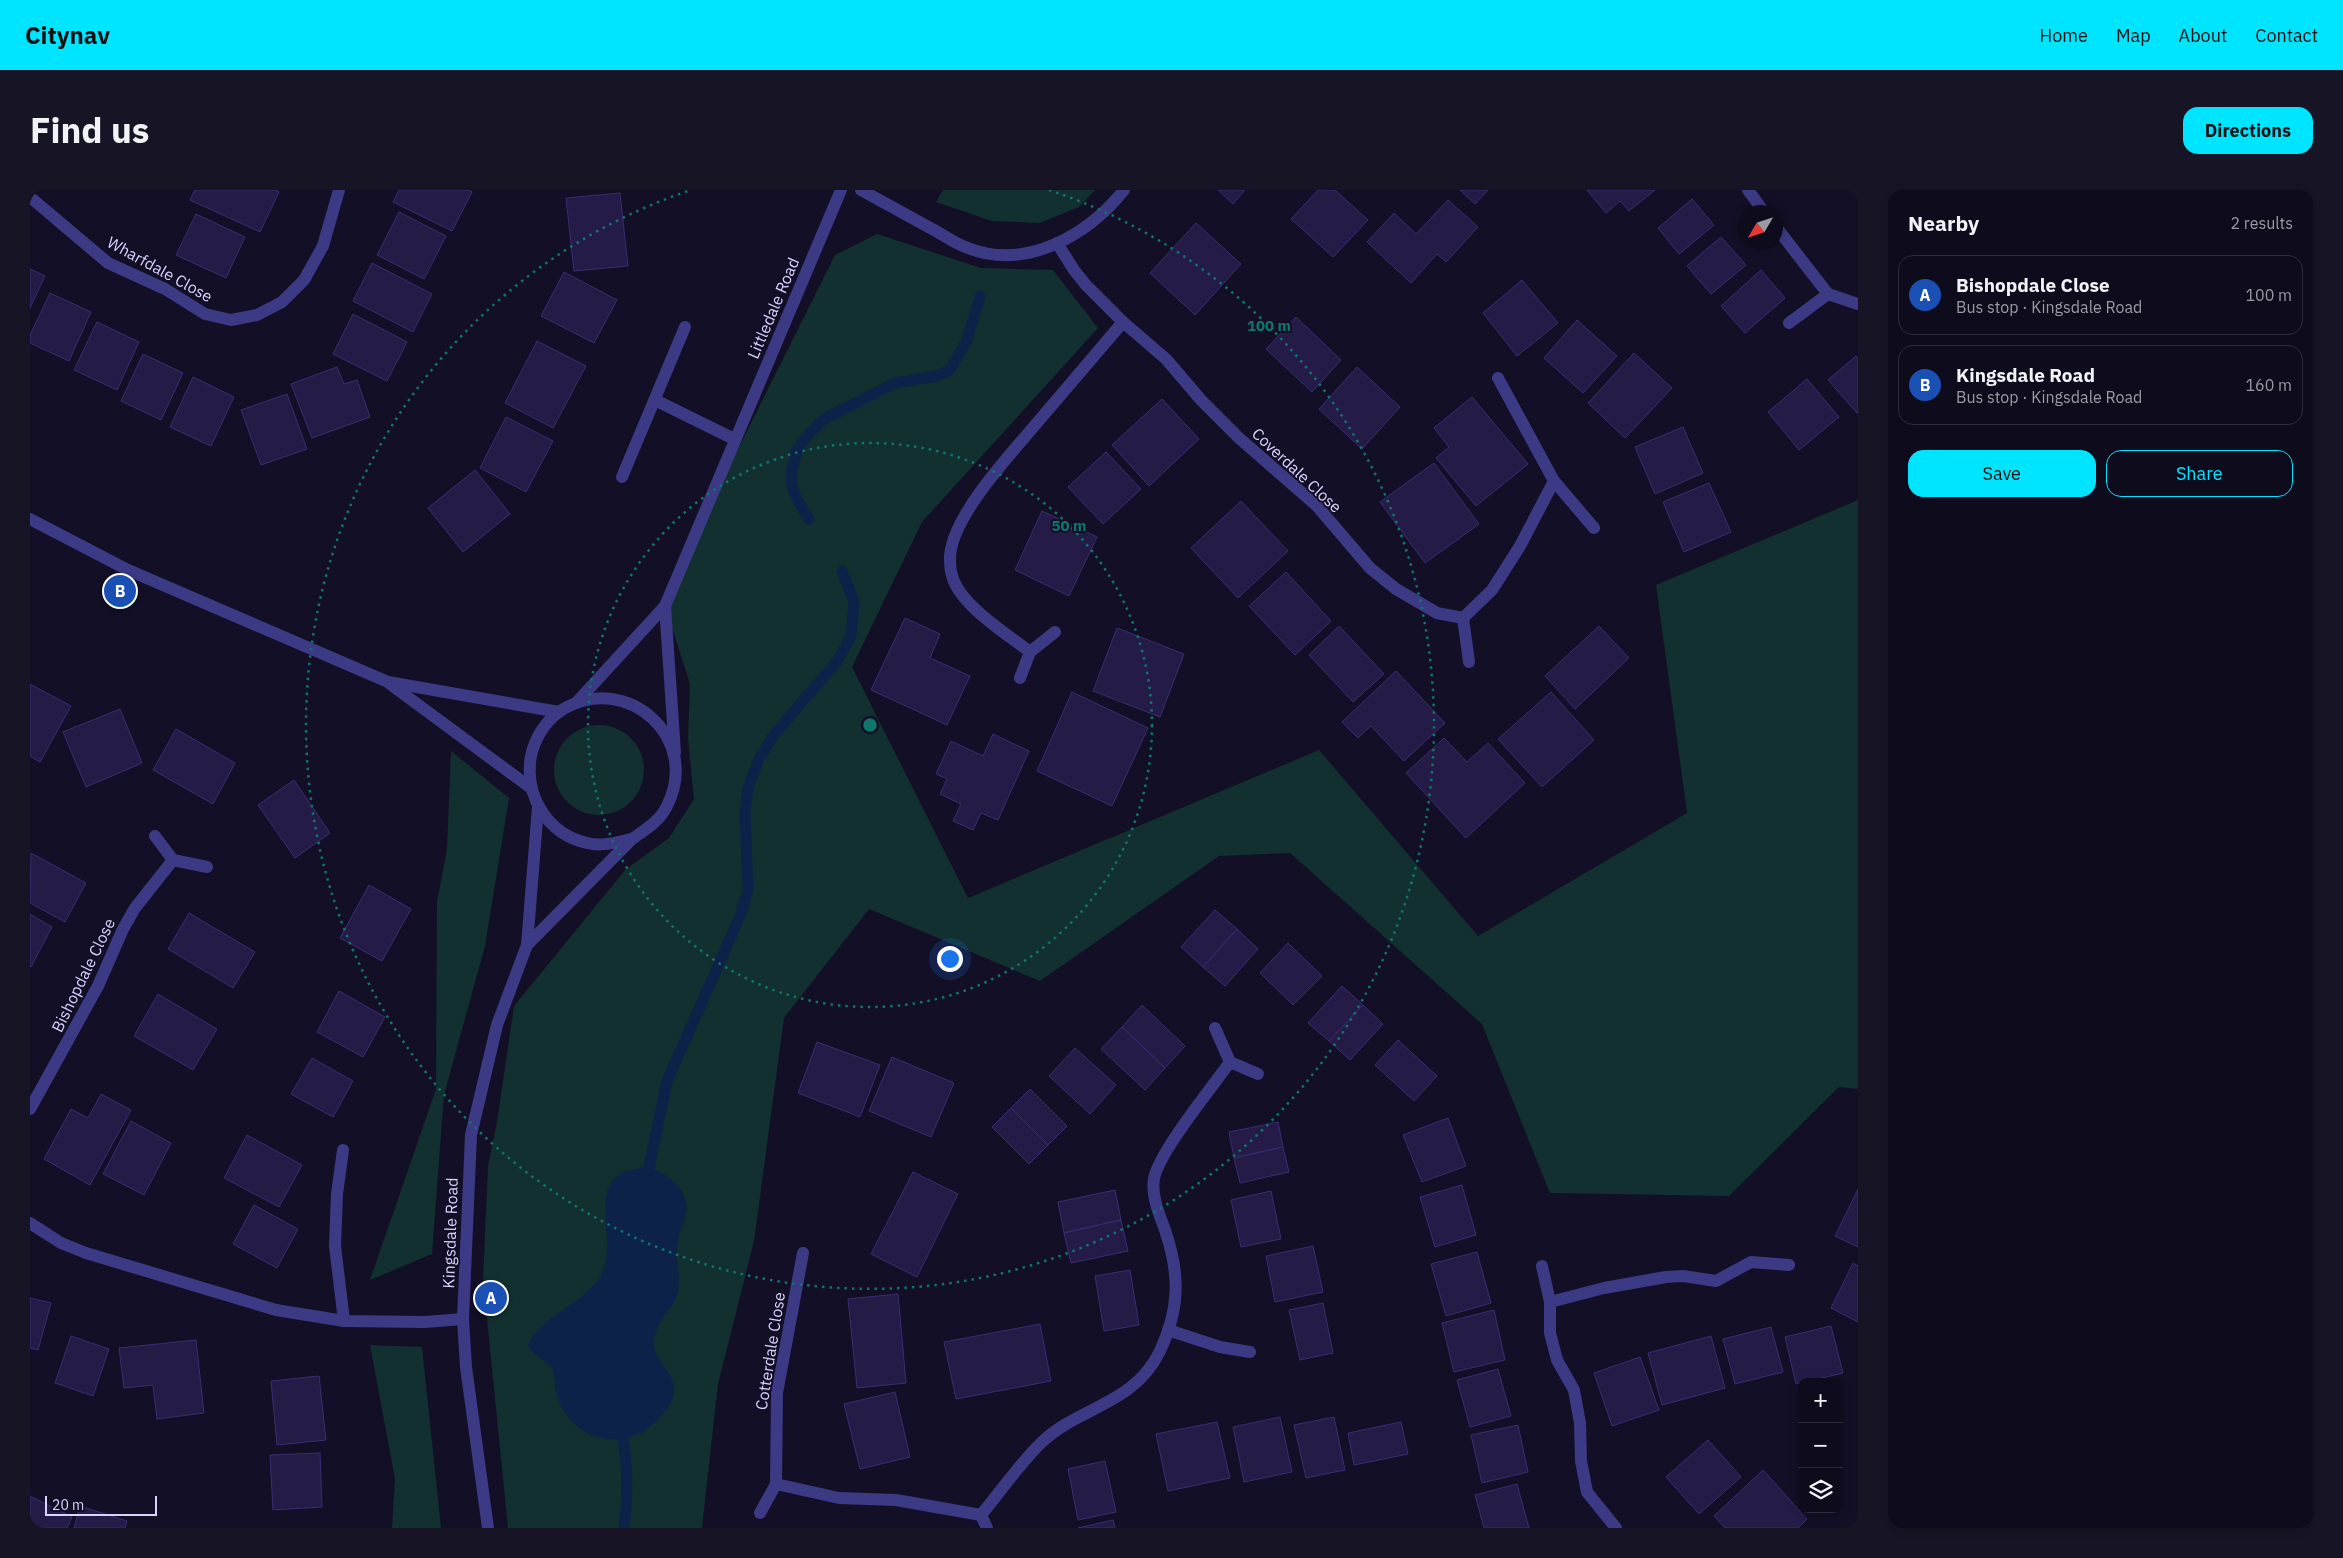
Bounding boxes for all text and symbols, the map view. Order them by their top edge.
text: Citynav [25,19,110,51]
text: Home [2040,24,2088,47]
text: Map [2116,24,2151,47]
text: About [2179,24,2227,47]
text: Contact [2255,24,2318,47]
text: Find us [30,107,149,153]
button: Directions [2183,107,2313,154]
north arrow [1738,205,1783,250]
text: Nearby [1908,209,1979,237]
text: 2 results [2230,213,2293,233]
street label: Wharfdale Close [104,232,216,306]
street label: Littledale Road [743,254,803,362]
text: Bishopdale Close [1956,273,2110,297]
text: A [1920,285,1930,305]
text: 100 m [2245,285,2292,305]
text: Bus stop · Kingsdale Road [1956,297,2142,317]
text: 100 m [1247,316,1291,335]
text: Kingsdale Road [1956,363,2095,387]
text: B [1920,375,1930,395]
text: 160 m [2245,375,2292,395]
text: Bus stop · Kingsdale Road [1956,387,2142,407]
street label: Coverdale Close [1248,423,1346,517]
button: Save [1908,450,2096,497]
button: Share [2106,450,2293,497]
text: 50 m [1052,516,1086,535]
pin: B [104,572,136,610]
centre of rings [861,716,879,734]
street label: Bishopdale Close [47,915,119,1035]
your location [937,946,963,972]
street label: Kingsdale Road [438,1177,462,1289]
pin: A [475,1279,507,1317]
street label: Cotterdale Close [751,1290,789,1411]
map controls [1798,1378,1843,1513]
button: + [1798,1378,1843,1423]
button: − [1798,1423,1843,1468]
button: layers [1798,1468,1843,1513]
scale bar [45,1493,158,1516]
text: 20 m [52,1496,84,1514]

